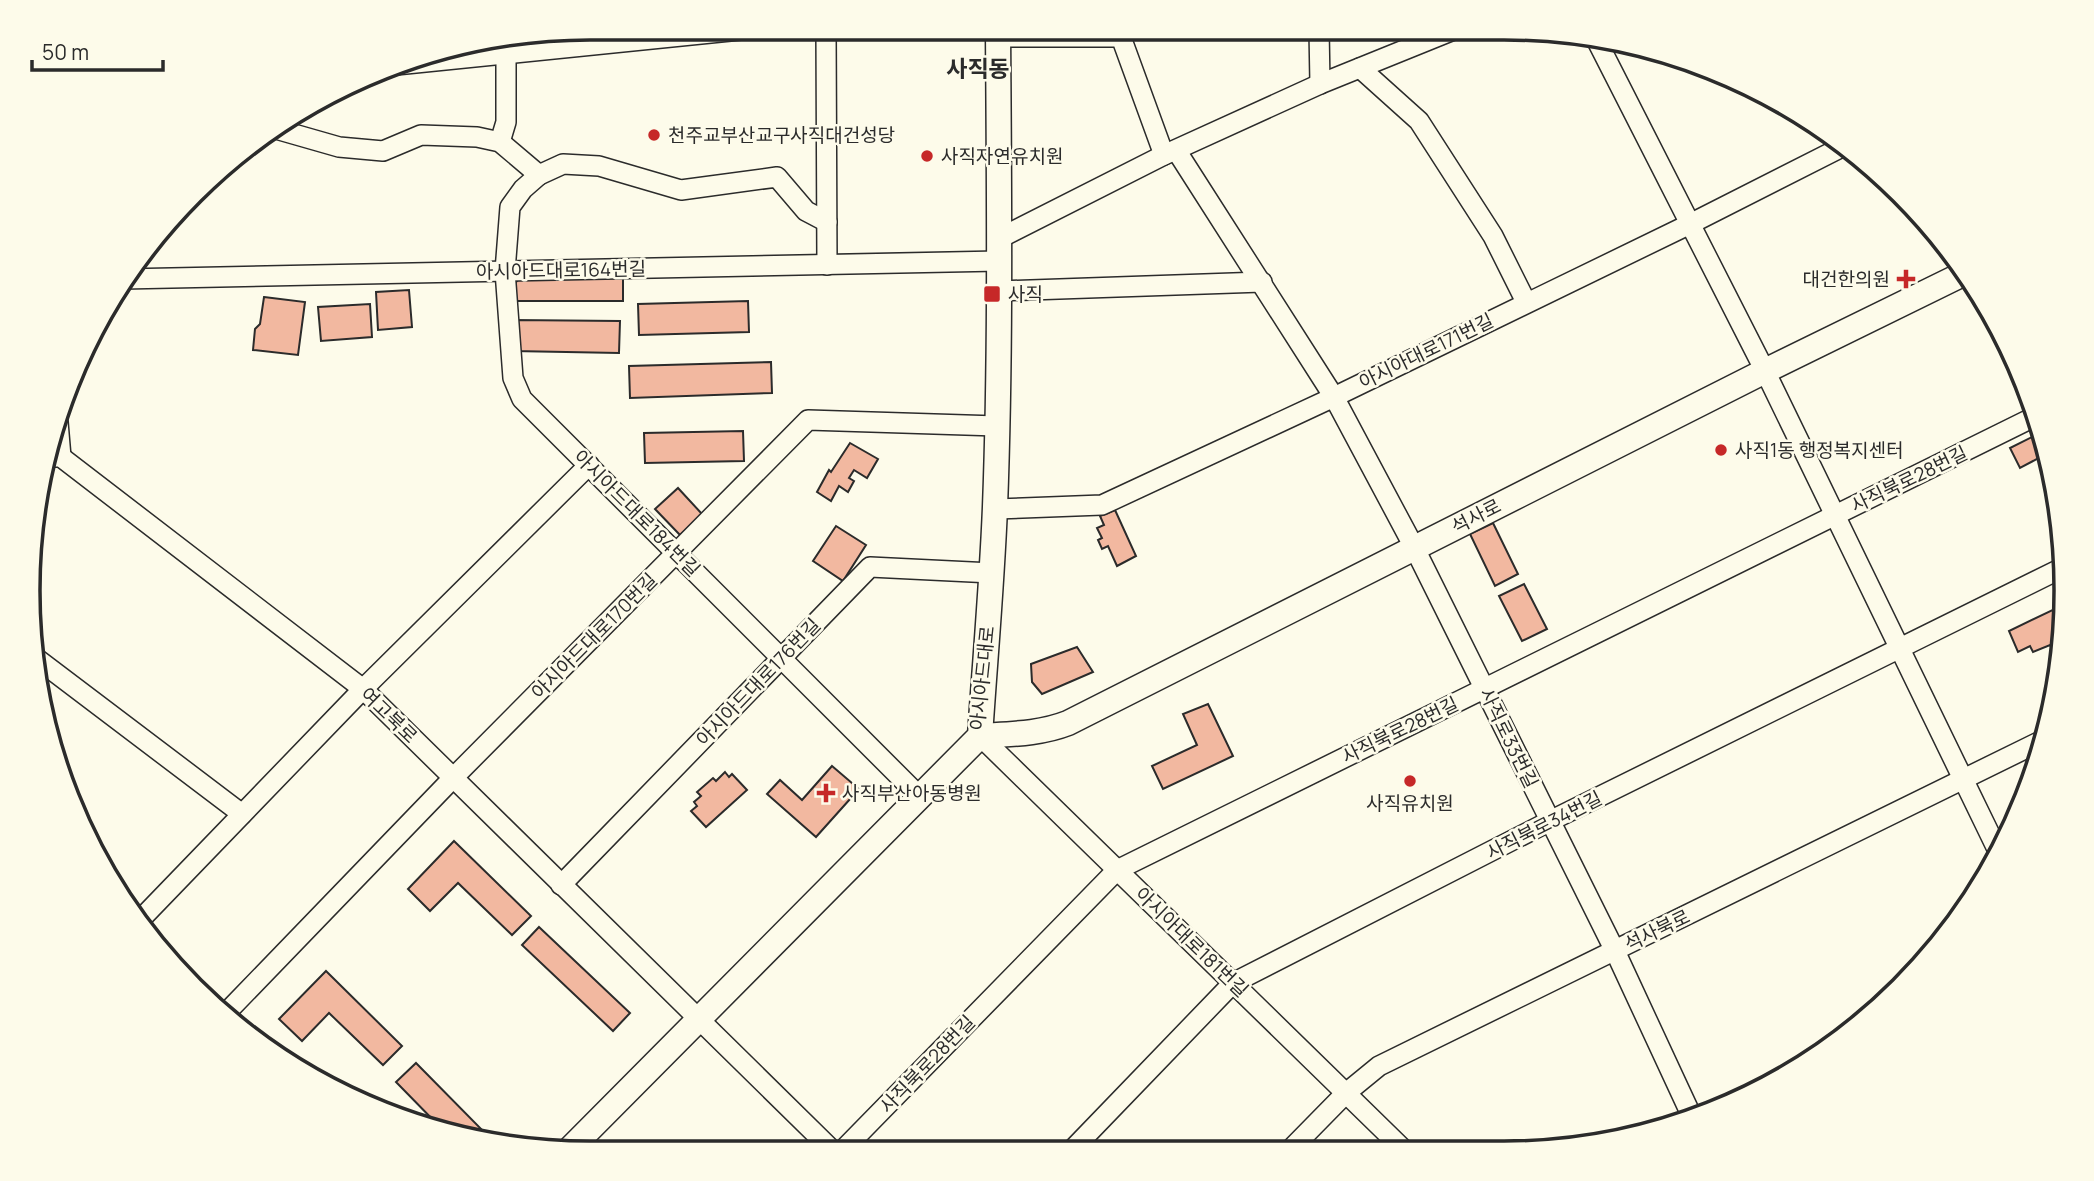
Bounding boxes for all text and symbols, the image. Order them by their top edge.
scale bar [32,28,163,72]
text: 50 m [42,38,89,66]
district label: 사직동 [946,52,1010,84]
place label: 천주교부산교구사직대건성당 [668,122,895,148]
marker: 천주교부산교구사직대건성당 [646,127,662,143]
place label: 사직자연유치원 [941,143,1063,169]
marker: 사직자연유치원 [919,148,935,164]
street label: 아시아드대로164번길 [476,256,646,284]
place label: 대건한의원 [1803,266,1890,292]
marker: 대건한의원 [1896,269,1916,289]
place label: 사직 [1008,281,1043,307]
marker: 사직 [982,284,1002,304]
street label: 아시아대로171번길 [1354,307,1498,395]
place label: 사직1동 행정복지센터 [1735,437,1904,463]
street label: 사직북로28번길 [1846,440,1972,518]
marker: 사직1동 행정복지센터 [1713,442,1729,458]
street label: 아시아드대로184번길 [568,444,706,582]
street label: 석사로 [1447,493,1505,539]
street label: 아시아드대로170번길 [525,567,663,705]
street label: 아시아드대로176번길 [690,612,826,752]
street label: 아시아드대로 [964,624,1000,732]
street label: 여고북로 [355,681,423,749]
street label: 사직로33번길 [1474,684,1544,792]
street label: 사직북로28번길 [1337,691,1463,769]
marker: 사직유치원 [1402,773,1418,789]
place label: 사직부산아동병원 [842,780,982,806]
marker: 사직부산아동병원 [816,783,836,803]
street label: 사직북로34번길 [1482,785,1606,865]
place label: 사직유치원 [1366,790,1454,816]
street label: 아시아대로181번길 [1130,881,1254,1003]
street label: 석사북로 [1620,903,1694,957]
street label: 사직북로28번길 [874,1009,980,1119]

